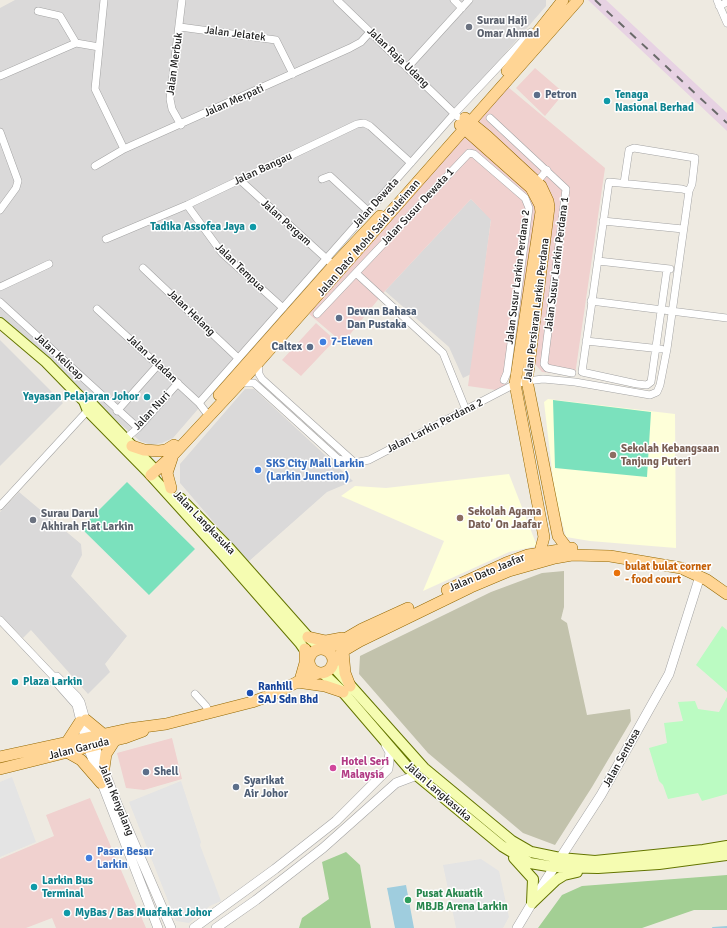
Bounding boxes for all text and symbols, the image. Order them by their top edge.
place label: Surau Haji Omar Ahmad [477,14,539,40]
marker: Surau Haji Omar Ahmad [464,22,474,32]
street label: Jalan Jelatek [204,24,266,44]
street label: Jalan Raja Udang [364,25,432,91]
street label: Jalan Merbuk [164,32,186,96]
street label: Jalan Merpati [202,82,266,120]
place label: Petron [545,88,577,102]
place label: Tenaga Nasional Berhad [615,88,694,114]
marker: Petron [532,90,542,100]
marker: Tenaga Nasional Berhad [602,96,612,106]
street label: Jalan Bangau [232,150,294,188]
street label: Jalan Susur Dewata 1 [379,166,457,248]
street label: Jalan Dewata [350,175,402,231]
street label: Jalan Dato' Mohd Said Suleiman [315,177,423,299]
street label: Jalan Susur Larkin Perdana 1 [542,196,572,332]
street label: Jalan Pergam [258,197,314,249]
street label: Jalan Susur Larkin Perdana 2 [503,209,533,345]
place label: Tadika Assofea Jaya [150,220,245,234]
marker: Tadika Assofea Jaya [248,222,258,232]
street label: Jalan Persiaran Larkin Perdana [522,237,552,383]
street label: Jalan Tempua [213,241,267,295]
street label: Jalan Helang [164,287,218,339]
place label: Dewan Bahasa Dan Pustaka [347,305,417,331]
marker: Dewan Bahasa Dan Pustaka [334,313,344,323]
street label: Jalan Kelicap [32,331,86,383]
street label: Jalan Jeladan [124,332,180,386]
place label: 7-Eleven [331,335,373,349]
marker: 7-Eleven [318,337,328,347]
place label: Caltex [272,340,302,354]
marker: Caltex [305,342,315,352]
street label: Jalan Nuri [131,389,173,433]
place label: Yayasan Pelajaran Johor [23,390,139,404]
marker: Yayasan Pelajaran Johor [142,392,152,402]
street label: Jalan Larkin Perdana 2 [385,396,485,456]
place label: Sekolah Kebangsaan Tanjung Puteri [621,442,719,468]
marker: Sekolah Kebangsaan Tanjung Puteri [608,450,618,460]
place label: SKS City Mall Larkin (Larkin Junction) [266,457,364,483]
marker: SKS City Mall Larkin (Larkin Junction) [253,465,263,475]
street label: Jalan Langkasuka [170,488,238,558]
place label: Sekolah Agama Dato' On Jaafar [468,505,542,531]
place label: Surau Darul Akhirah Flat Larkin [41,507,134,533]
marker: Sekolah Agama Dato' On Jaafar [455,513,465,523]
marker: Surau Darul Akhirah Flat Larkin [28,515,38,525]
street label: Jalan Dato Jaafar [447,551,527,595]
place label: bulat bulat corner - food court [625,560,711,586]
marker: bulat bulat corner - food court [612,568,622,578]
place label: Plaza Larkin [23,675,82,689]
marker: Plaza Larkin [10,677,20,687]
place label: Ranhill SAJ Sdn Bhd [258,680,318,706]
marker: Ranhill SAJ Sdn Bhd [245,688,255,698]
street label: Jalan Sentosa [600,726,644,790]
street label: Jalan Garuda [48,735,110,763]
place label: Hotel Seri Malaysia [341,755,389,781]
street label: Jalan Langkasuka [402,760,474,824]
street label: Jalan Kenyalang [96,762,136,838]
marker: Hotel Seri Malaysia [328,763,338,773]
place label: Shell [154,765,178,779]
marker: Shell [141,767,151,777]
place label: Syarikat Air Johor [244,774,288,800]
marker: Syarikat Air Johor [231,782,241,792]
place label: Pasar Besar Larkin [97,845,153,871]
marker: Pasar Besar Larkin [84,853,94,863]
place label: Larkin Bus Terminal [42,874,93,900]
marker: Larkin Bus Terminal [29,882,39,892]
place label: Pusat Akuatik MBJB Arena Larkin [416,887,508,913]
marker: Pusat Akuatik MBJB Arena Larkin [403,895,413,905]
place label: MyBas / Bas Muafakat Johor [75,906,212,920]
marker: MyBas / Bas Muafakat Johor [62,908,72,918]

